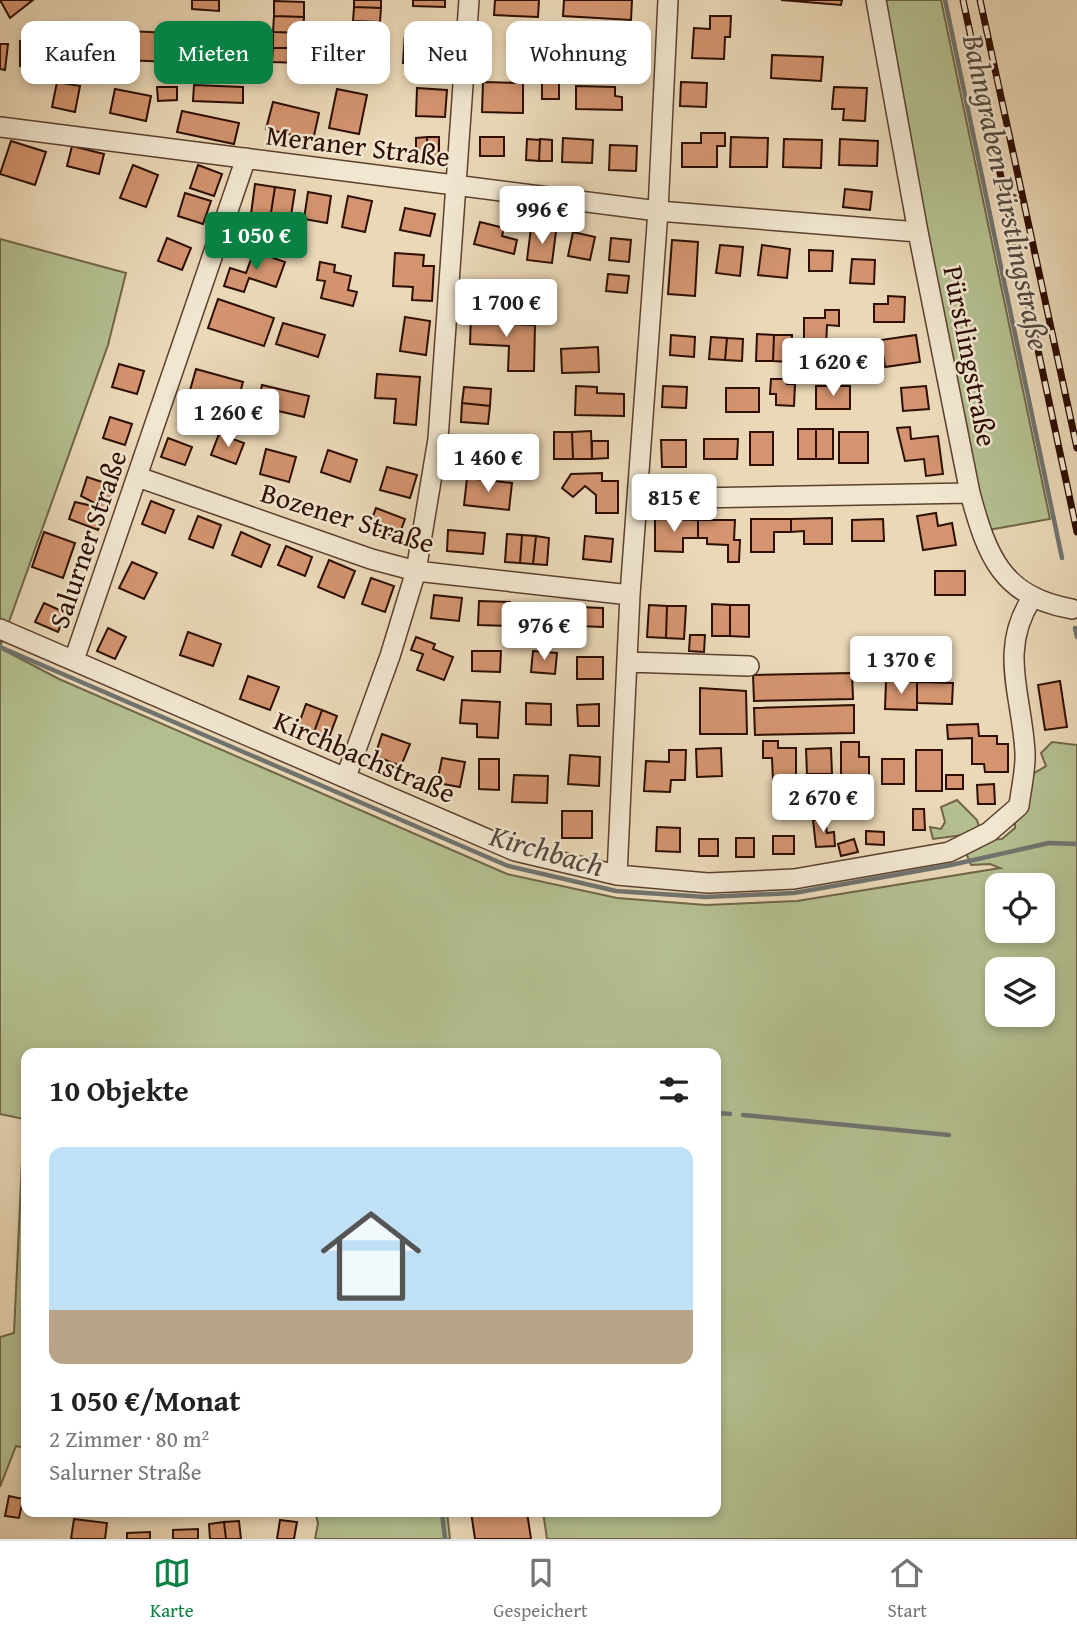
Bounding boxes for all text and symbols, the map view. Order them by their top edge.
chip: Kaufen [21,21,140,84]
chip: Mieten [154,21,273,84]
chip: Filter [287,21,390,84]
chip: Neu [404,21,492,84]
chip: Wohnung [506,21,651,84]
water label: Bahngraben Pürstlingstraße [952,29,1062,354]
street label: Meraner Straße [264,113,452,177]
pin: 996 € [493,187,591,246]
text: 996 € [516,192,568,225]
pin: 1 050 € [191,212,321,272]
text: 1 050 € [221,218,291,251]
street label: Pürstlingstraße [933,262,1009,450]
pin: 1 700 € [441,280,571,339]
text: 1 700 € [471,285,541,318]
pin: 1 620 € [768,338,898,398]
text: 1 620 € [798,344,868,377]
pin: 1 260 € [163,390,293,449]
text: 1 260 € [193,395,263,428]
pin: 1 460 € [423,434,553,494]
text: 1 460 € [453,440,523,473]
street label: Salurner Straße [37,445,137,633]
street label: Bozener Straße [256,471,440,563]
pin: 815 € [625,475,723,534]
text: 815 € [648,480,700,513]
pin: 976 € [495,602,593,662]
text: 976 € [518,608,570,641]
pin: 1 370 € [836,636,966,696]
text: 1 370 € [866,642,936,675]
street label: Kirchbachstraße [268,699,462,813]
pin: 2 670 € [758,774,888,834]
text: 2 670 € [788,780,858,813]
water label: Kirchbach [484,813,609,887]
map controls [985,873,1055,1027]
button: locate [985,873,1055,943]
button: layers [985,957,1055,1027]
text: 10 Objekte [49,1068,189,1112]
icon: filters [655,1071,693,1109]
icon: home [308,1193,434,1319]
text: 1 050 €/Monat [49,1378,241,1422]
text: 2 Zimmer · 80 m² [49,1422,209,1455]
text: Salurner Straße [49,1455,202,1488]
tab: Karte [150,1554,194,1624]
tab: Gespeichert [493,1554,588,1624]
tab: Start [888,1554,927,1624]

